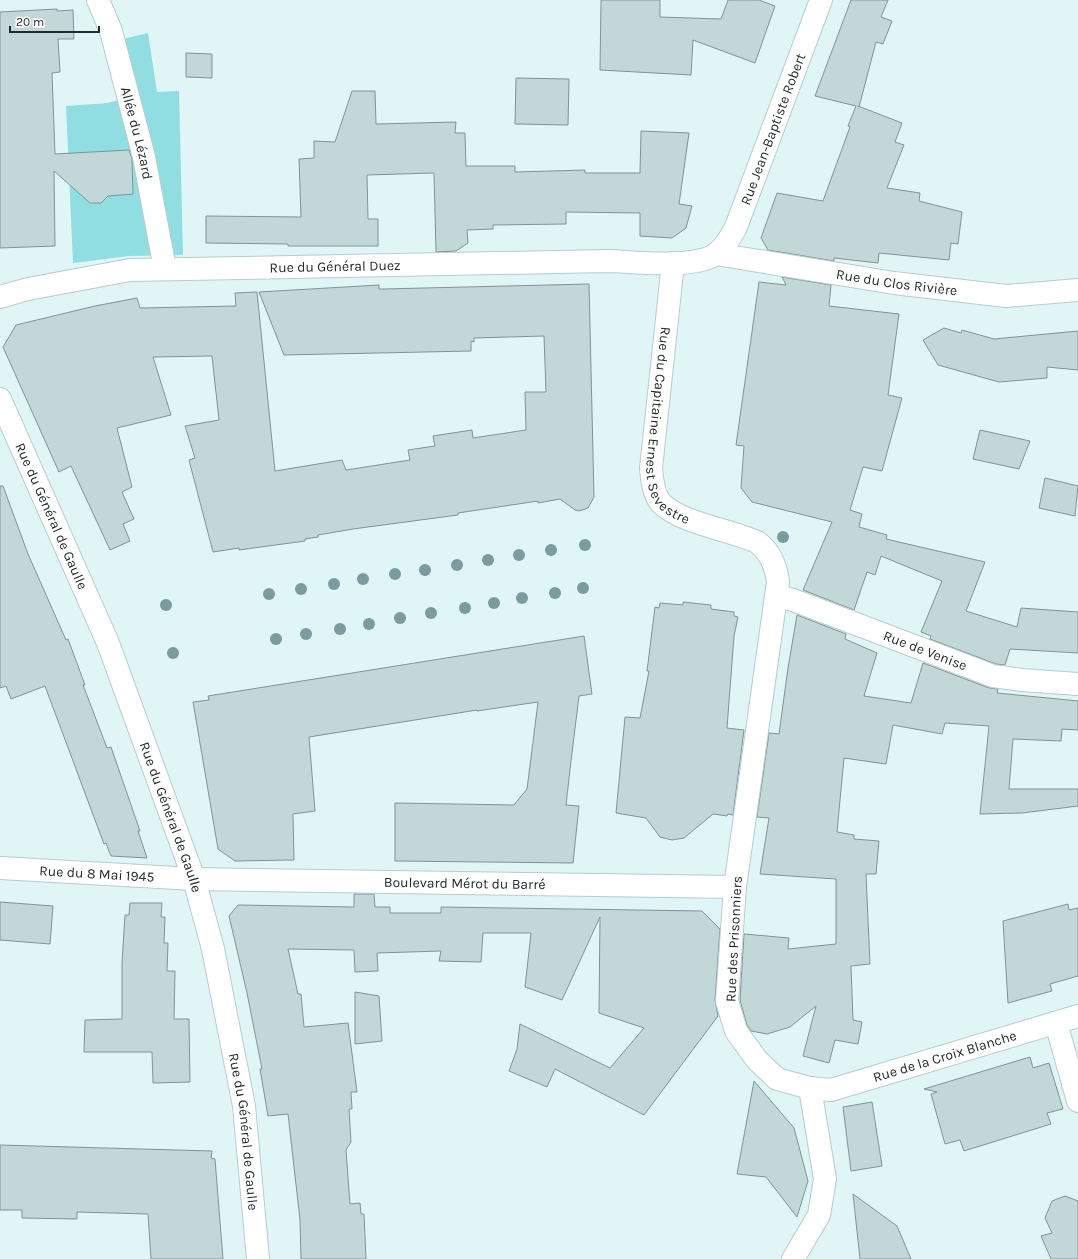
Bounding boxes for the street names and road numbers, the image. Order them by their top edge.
street label: Rue Jean-Baptiste Robert [737,51,809,207]
street label: Allée du Lézard [117,85,157,181]
street label: Rue du Général Duez [269,256,401,276]
street label: Rue du Clos Rivière [835,265,958,299]
street label: Rue du Capitaine Ernest Sevestre [642,326,692,527]
street label: Rue du Général de Gaulle [12,440,92,592]
street label: Rue de Venise [881,627,970,674]
street label: Rue du Général de Gaulle [136,739,206,894]
street label: Rue du 8 Mai 1945 [39,862,155,885]
street label: Boulevard Mérot du Barré [384,873,546,893]
street label: Rue des Prisonniers [722,875,746,1003]
street label: Rue de la Croix Blanche [871,1026,1018,1085]
street label: Rue du Général de Gaulle [225,1051,262,1211]

